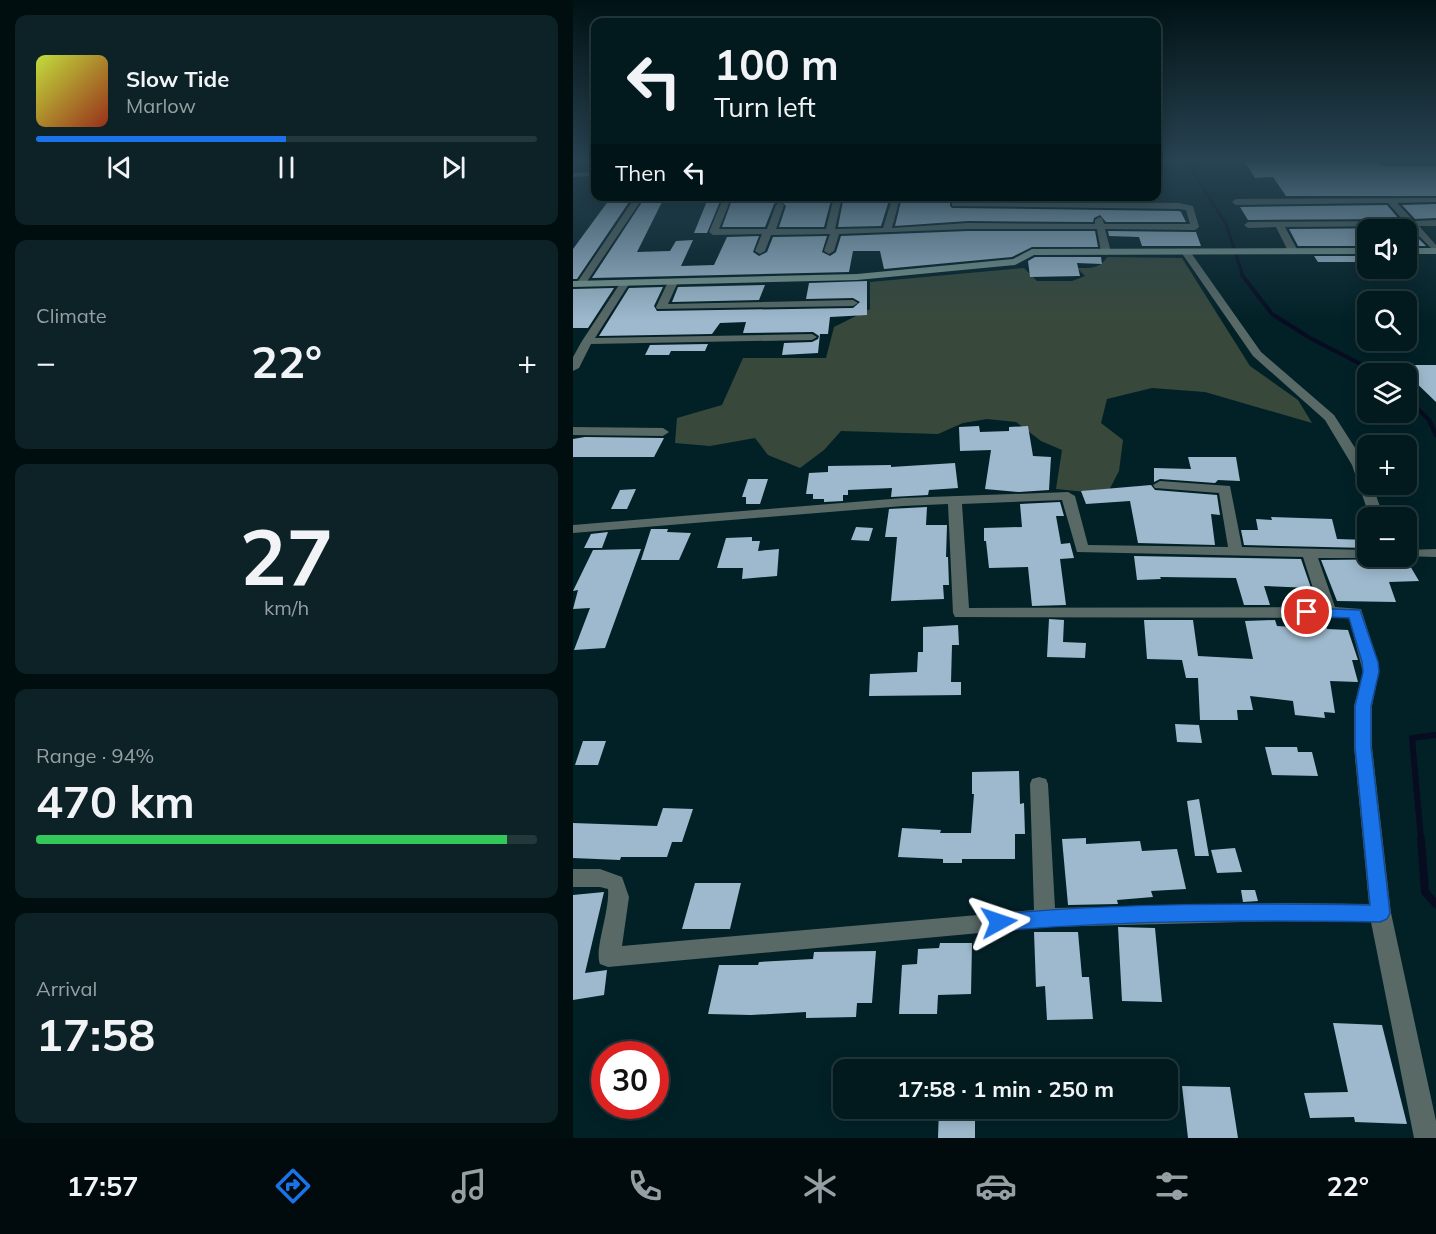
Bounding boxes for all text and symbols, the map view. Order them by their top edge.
text: 100 m [714,38,839,91]
icon: left [615,42,693,120]
text: Slow Tide [126,65,229,93]
text: Turn left [714,90,816,124]
text: Marlow [126,93,196,118]
icon: previous [103,151,136,184]
icon: pause [270,151,303,184]
icon: next [437,151,470,184]
icon: left [678,156,711,189]
text: Then [615,159,666,187]
map controls [1357,219,1417,567]
button: sound [1357,219,1417,279]
button: search [1357,291,1417,351]
text: Climate [36,303,107,328]
text: 22° [251,333,322,389]
text: − [36,341,56,382]
text: + [517,341,537,382]
button: layers [1357,363,1417,423]
button: + [1357,435,1417,495]
text: 27 [240,507,333,605]
button: − [1357,507,1417,567]
pin [1281,586,1332,637]
text: km/h [264,595,309,620]
icon: arrive [1290,595,1323,628]
text: Range · 94% [36,743,154,768]
text: 470 km [36,773,195,829]
position arrow [967,890,1031,954]
text: Arrival [36,976,97,1001]
text: 17:58 [36,1006,155,1062]
speed limit sign: 30 [591,1041,669,1119]
text: 17:58 · 1 min · 250 m [897,1075,1114,1103]
icon: directions [272,1165,314,1207]
icon: music [448,1165,490,1207]
icon: phone [624,1165,666,1207]
icon: climate [799,1165,841,1207]
icon: car [975,1165,1017,1207]
icon: filters [1151,1165,1193,1207]
text: 17:57 [67,1169,138,1203]
text: 22° [1326,1169,1369,1203]

